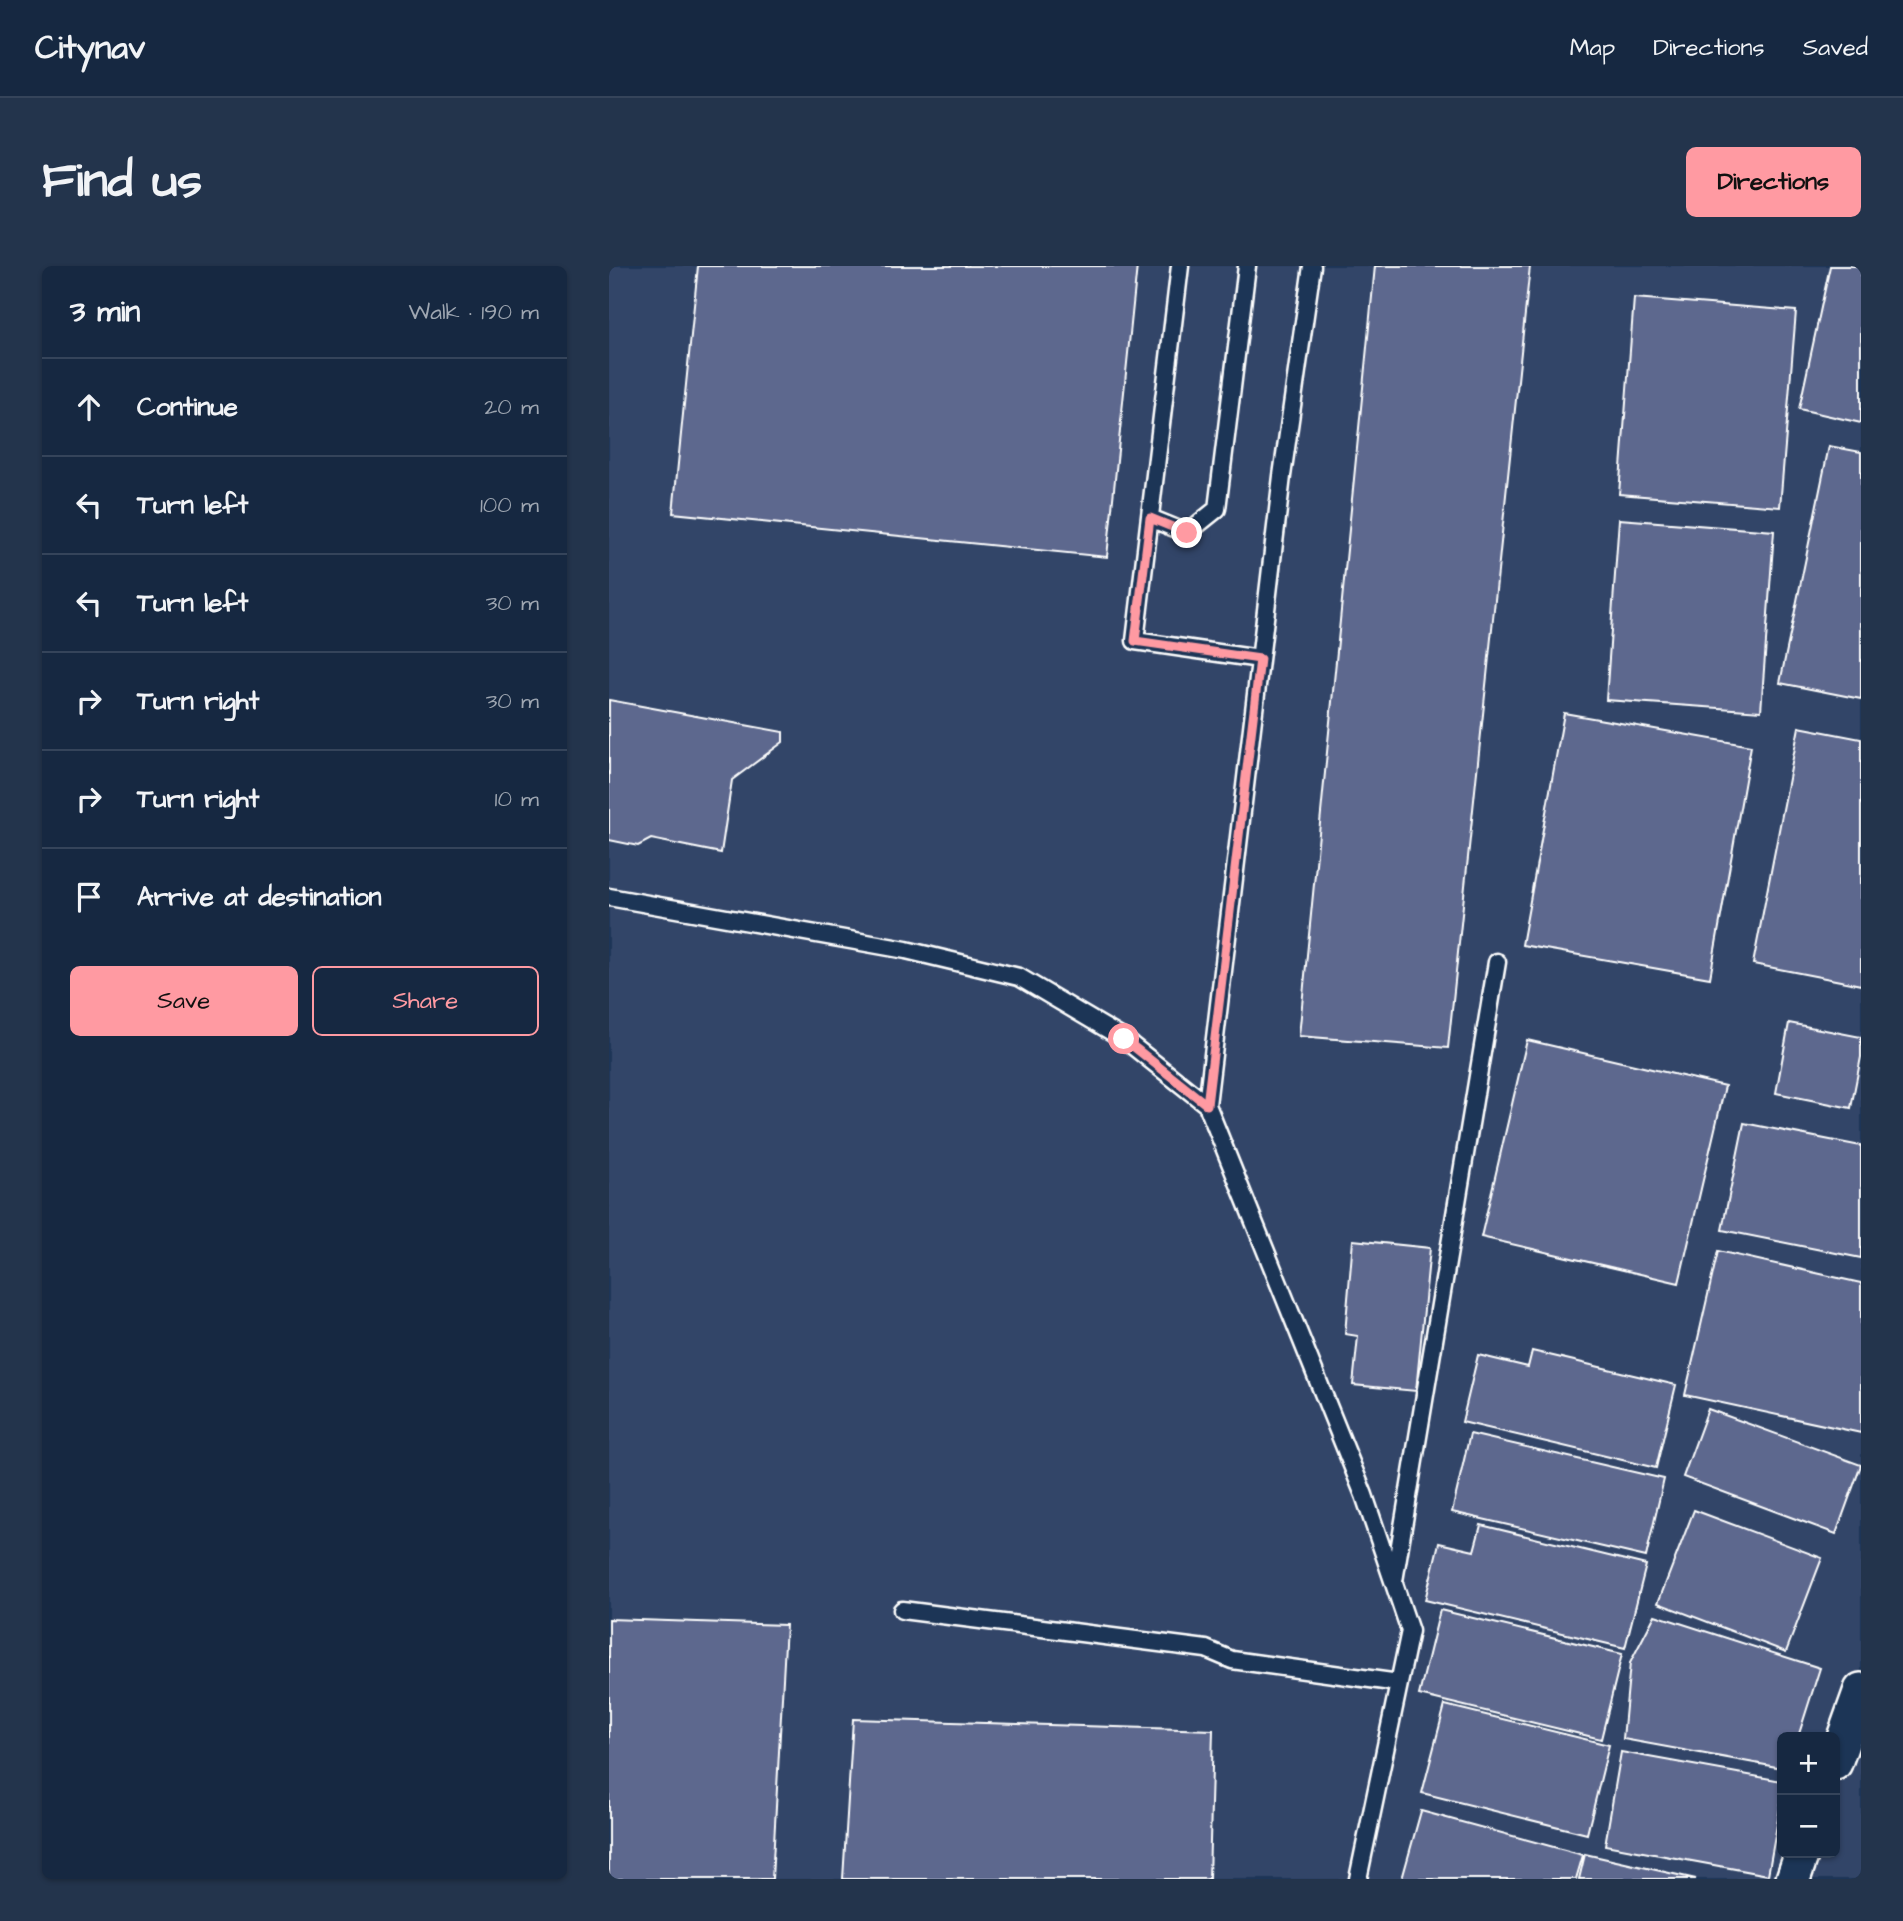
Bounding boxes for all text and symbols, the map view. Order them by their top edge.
text: Citynav [35,25,145,71]
text: Map [1570,31,1615,65]
text: Directions [1653,31,1765,65]
text: Saved [1803,31,1868,65]
button: Directions [1686,147,1861,217]
text: Find us [42,148,202,216]
text: 3 min [70,291,140,333]
text: Walk · 190 m [409,296,539,328]
icon: ahead [70,388,108,426]
text: Continue [137,389,238,425]
text: 20 m [484,391,539,423]
icon: left [70,486,108,524]
text: Turn left [137,487,248,523]
text: 100 m [480,489,539,521]
route end [1171,517,1202,548]
icon: left [70,584,108,622]
text: Turn left [137,585,248,621]
text: 30 m [486,587,539,619]
icon: right [70,682,108,720]
text: Turn right [137,683,259,719]
text: 30 m [486,685,539,717]
icon: right [70,780,108,818]
text: Turn right [137,781,259,817]
text: 10 m [494,783,539,815]
icon: arrive [70,878,108,916]
text: Arrive at destination [137,879,382,915]
button: Save [70,966,298,1036]
button: Share [312,966,539,1036]
route start [1108,1023,1139,1054]
map controls [1777,1732,1840,1858]
button: + [1777,1732,1840,1795]
button: − [1777,1795,1840,1858]

